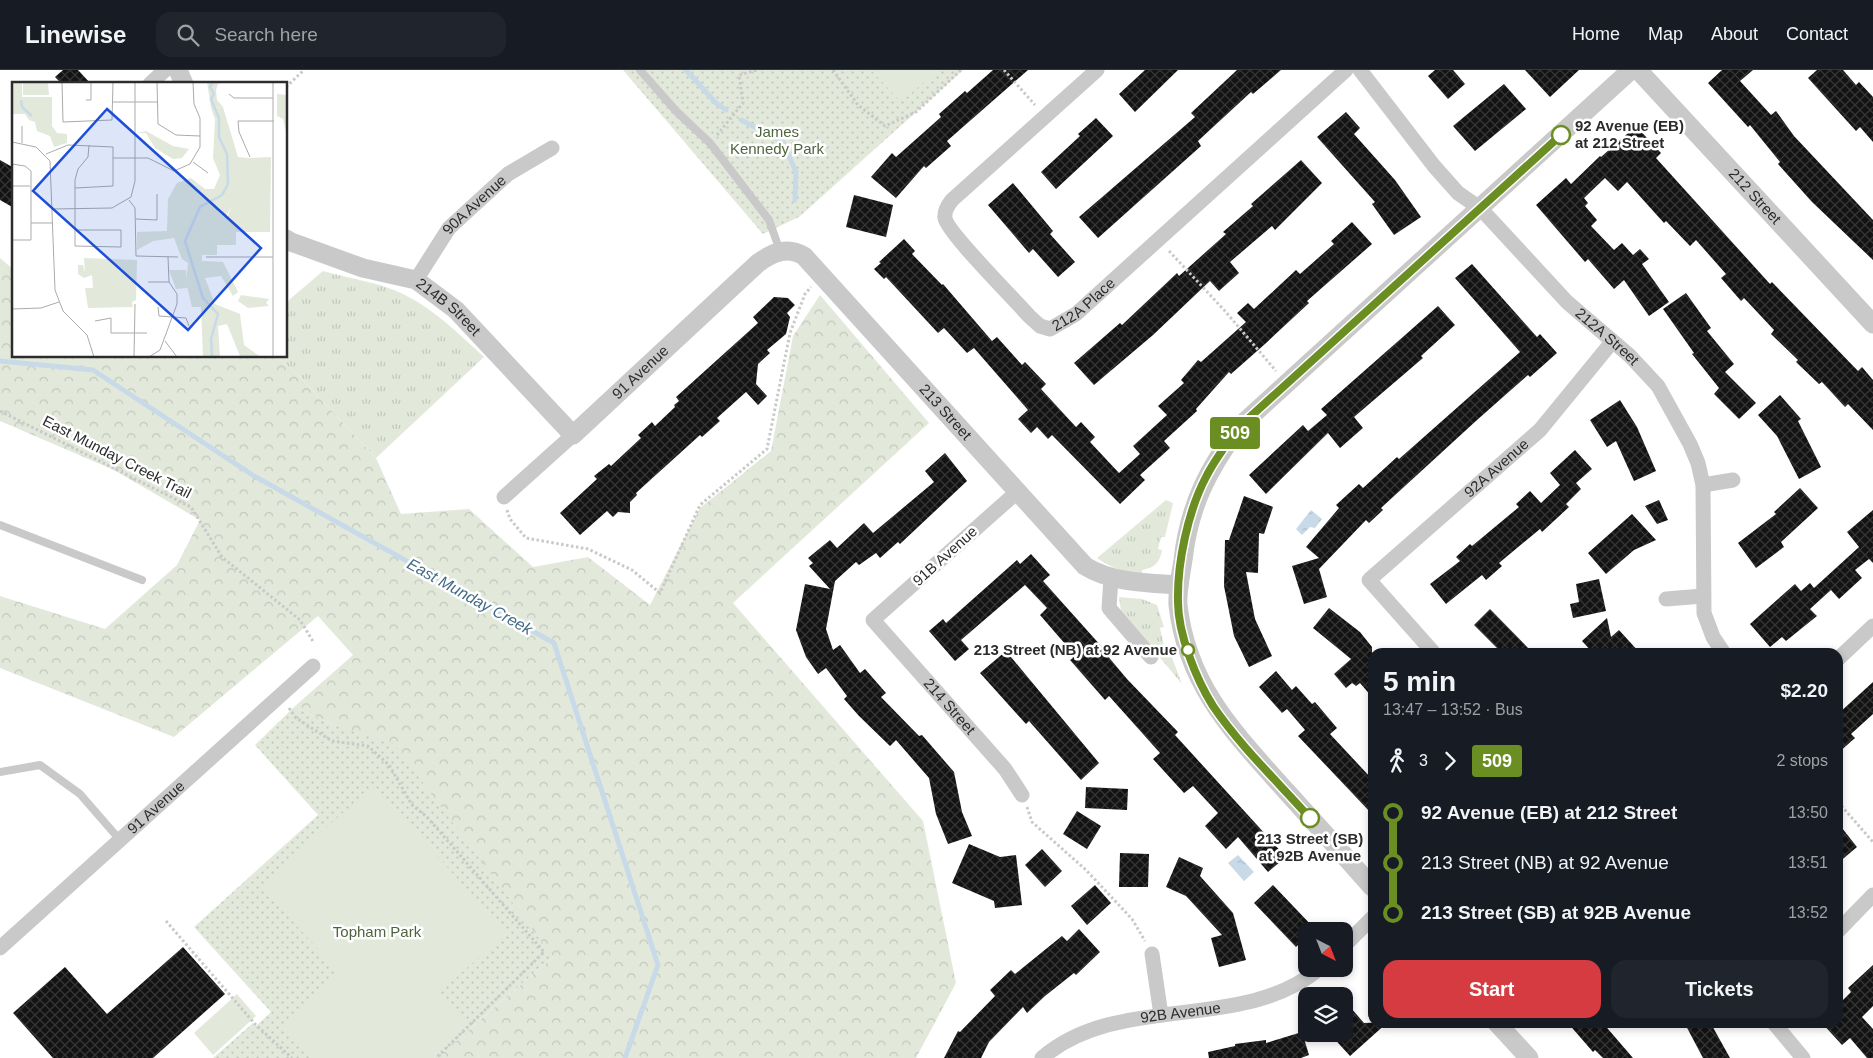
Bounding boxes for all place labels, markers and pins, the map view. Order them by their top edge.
place label: 92 Avenue (EB) at 212 Street [1575,117,1684,151]
marker: 92 Avenue (EB) at 212 Street [1551,125,1571,145]
place label: 213 Street (NB) at 92 Avenue [974,641,1177,658]
marker: 213 Street (NB) at 92 Avenue [1181,643,1195,657]
marker: 213 Street (SB) at 92B Avenue [1300,808,1320,828]
place label: 213 Street (SB) at 92B Avenue [1257,830,1363,864]

